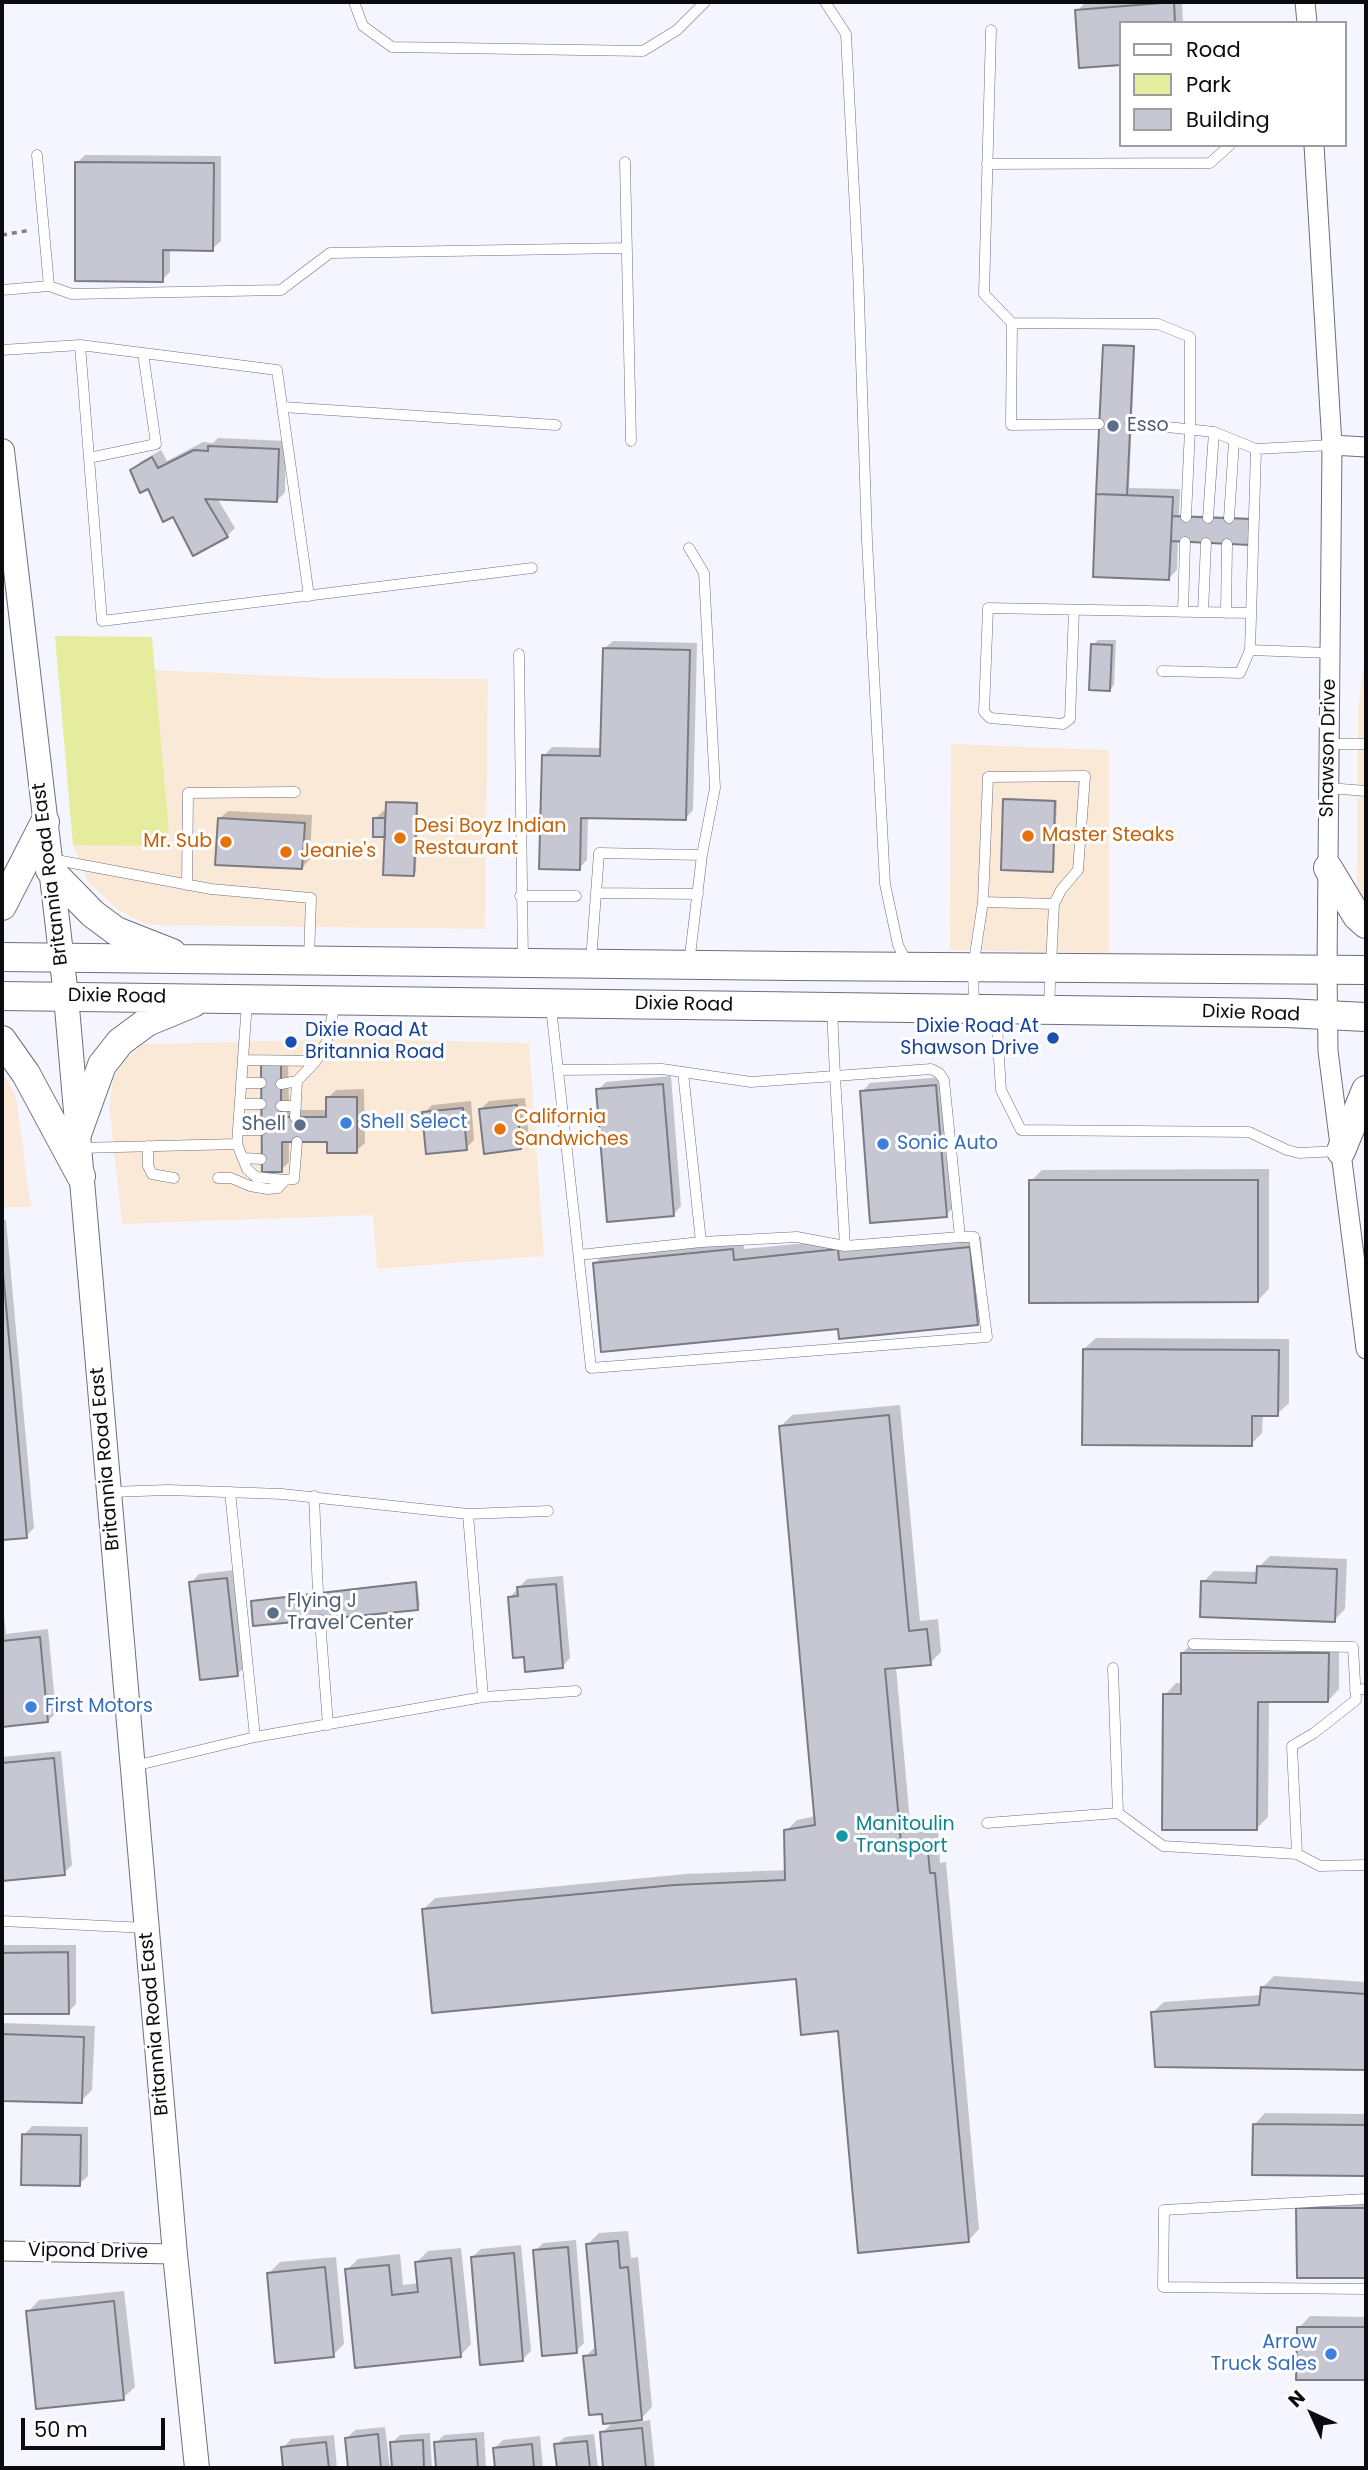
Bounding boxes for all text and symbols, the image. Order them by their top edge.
legend [1120,21,1347,147]
text: Road [1186,35,1241,64]
text: Park [1186,70,1231,99]
text: Building [1186,105,1270,134]
place label: Esso [1127,415,1169,437]
marker: Esso [1105,418,1121,434]
street label: Shawson Drive [1316,678,1342,818]
street label: Britannia Road East [28,781,74,967]
place label: Desi Boyz Indian Restaurant [414,816,566,860]
place label: Master Steaks [1042,825,1174,847]
marker: Master Steaks [1020,828,1036,844]
marker: Desi Boyz Indian Restaurant [392,830,408,846]
place label: Mr. Sub [143,831,212,853]
marker: Mr. Sub [218,834,234,850]
place label: Jeanie's [300,841,376,863]
marker: Jeanie's [278,844,294,860]
street label: Dixie Road [68,985,166,1009]
street label: Dixie Road [635,993,733,1017]
street label: Dixie Road [1202,1001,1300,1027]
place label: Dixie Road At Shawson Drive [900,1016,1039,1060]
place label: Dixie Road At Britannia Road [305,1020,444,1064]
marker: Dixie Road At Shawson Drive [1045,1030,1061,1046]
marker: Dixie Road At Britannia Road [283,1034,299,1050]
place label: California Sandwiches [514,1107,629,1151]
place label: Shell Select [360,1112,467,1134]
place label: Shell [242,1114,286,1136]
marker: Shell Select [338,1115,354,1131]
marker: Shell [292,1117,308,1133]
marker: California Sandwiches [492,1121,508,1137]
place label: Sonic Auto [897,1133,998,1155]
marker: Sonic Auto [875,1136,891,1152]
street label: Britannia Road East [87,1366,125,1552]
place label: Flying J Travel Center [287,1591,414,1635]
marker: Flying J Travel Center [265,1605,281,1621]
place label: First Motors [45,1696,153,1718]
marker: First Motors [23,1699,39,1715]
place label: Manitoulin Transport [856,1814,955,1858]
marker: Manitoulin Transport [834,1828,850,1844]
street label: Britannia Road East [136,1931,174,2117]
street label: Vipond Drive [28,2240,148,2264]
place label: Arrow Truck Sales [1211,2332,1317,2376]
marker: Arrow Truck Sales [1323,2346,1339,2362]
north arrow [1277,2379,1347,2449]
text: N [1282,2384,1311,2413]
scale bar [24,2404,168,2448]
text: 50 m [34,2415,88,2444]

